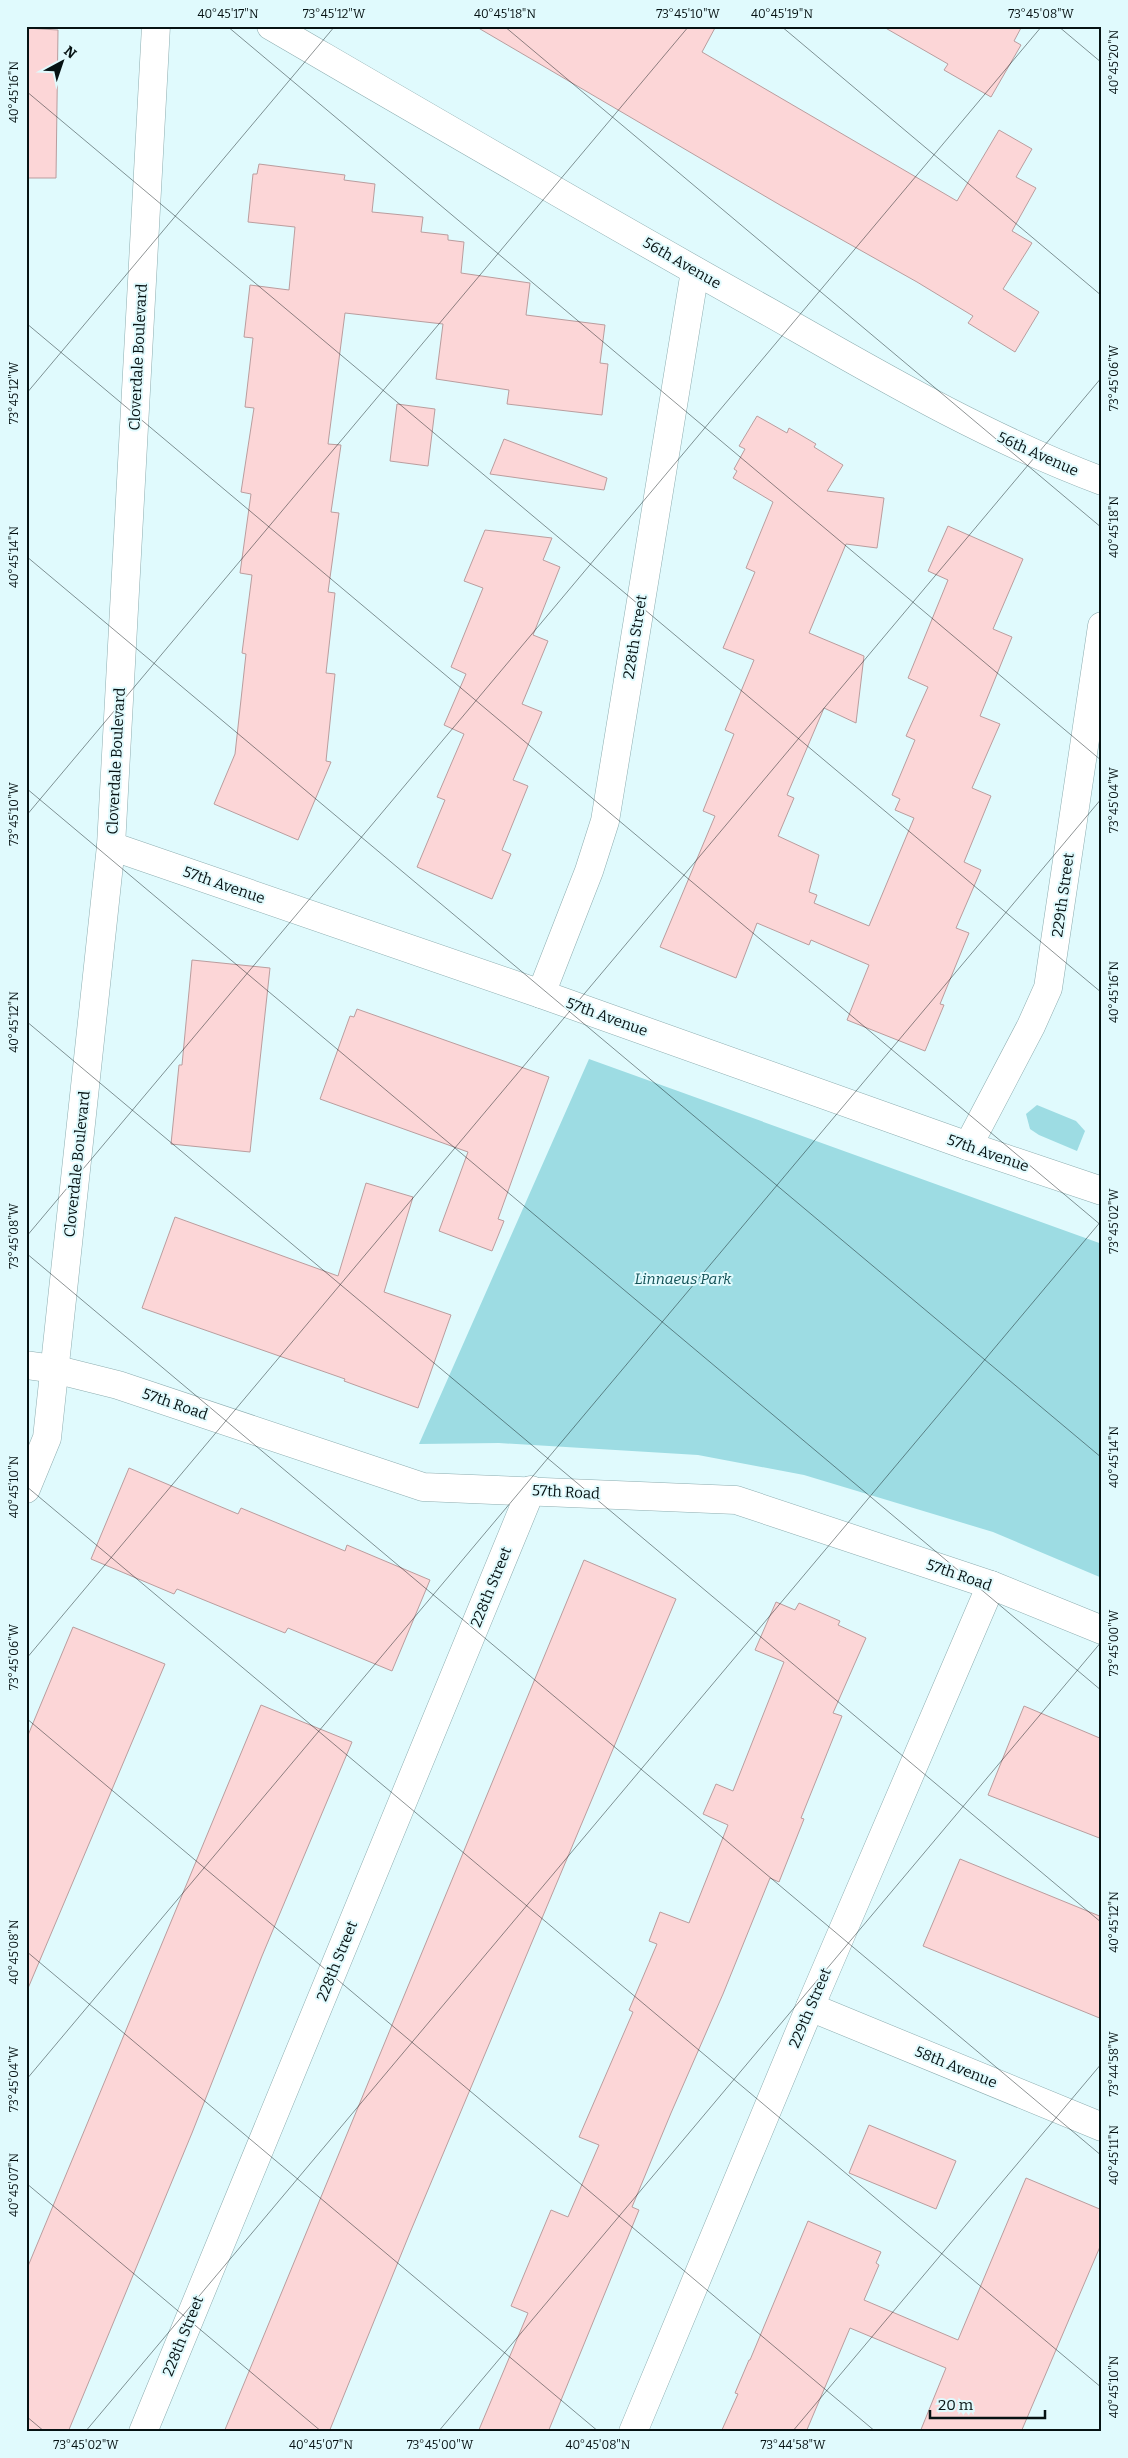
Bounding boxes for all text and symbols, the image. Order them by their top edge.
text: 40°45'17"N [198,7,259,21]
text: 73°45'12"W [303,7,366,21]
text: 40°45'18"N [474,7,536,21]
text: 73°45'10"W [656,7,721,21]
text: 40°45'19"N [751,7,814,21]
text: 73°45'08"W [1008,7,1075,21]
text: 40°45'20"N [1107,29,1121,94]
north arrow [38,38,88,88]
text: N [60,42,80,63]
text: 40°45'16"N [7,60,21,123]
street label: 56th Avenue [640,233,724,293]
street label: Cloverdale Boulevard [125,283,151,431]
text: 73°45'06"W [1107,344,1121,411]
text: 73°45'12"W [7,361,21,424]
street label: 56th Avenue [995,428,1081,480]
text: 40°45'18"N [1107,496,1121,558]
text: 40°45'14"N [7,525,21,588]
street label: 228th Street [619,593,651,680]
street label: Cloverdale Boulevard [103,687,129,835]
text: 73°45'04"W [1107,766,1121,833]
text: 73°45'10"W [7,781,21,846]
street label: 229th Street [1048,851,1078,938]
street label: 57th Avenue [181,863,267,907]
text: 40°45'16"N [1107,960,1121,1023]
text: 40°45'12"N [7,991,21,1053]
street label: 57th Avenue [564,994,650,1040]
street label: Cloverdale Boulevard [60,1090,94,1238]
street label: 57th Avenue [945,1131,1031,1175]
text: 73°45'02"W [1107,1188,1121,1254]
text: 73°45'08"W [7,1202,21,1269]
park label: Linnaeus Park [635,1270,732,1288]
street label: 57th Road [140,1384,210,1424]
text: 40°45'14"N [1107,1425,1121,1488]
text: 40°45'10"N [7,1455,21,1518]
street label: 57th Road [532,1481,601,1503]
street label: 228th Street [467,1544,516,1630]
street label: 57th Road [924,1555,994,1595]
text: 73°45'00"W [1107,1609,1121,1676]
text: 73°45'06"W [7,1623,21,1690]
text: 40°45'12"N [1107,1891,1121,1953]
street label: 228th Street [313,1918,362,2004]
text: 40°45'08"N [7,1919,21,1984]
street label: 229th Street [785,1965,835,2051]
text: 73°44'58"W [1107,2031,1121,2097]
street label: 58th Avenue [912,2042,1000,2092]
text: 73°45'04"W [7,2045,21,2112]
text: 40°45'11"N [1107,2125,1121,2185]
text: 40°45'07"N [7,2153,21,2217]
street label: 228th Street [159,2293,208,2379]
text: 40°45'10"N [1107,2355,1121,2418]
scale bar [930,2388,1046,2420]
text: 20 m [938,2396,974,2414]
text: 73°45'02"W [53,2438,119,2452]
text: 40°45'07"N [289,2438,353,2452]
text: 73°45'00"W [407,2438,474,2452]
text: 40°45'08"N [566,2438,631,2452]
text: 73°44'58"W [760,2438,826,2452]

